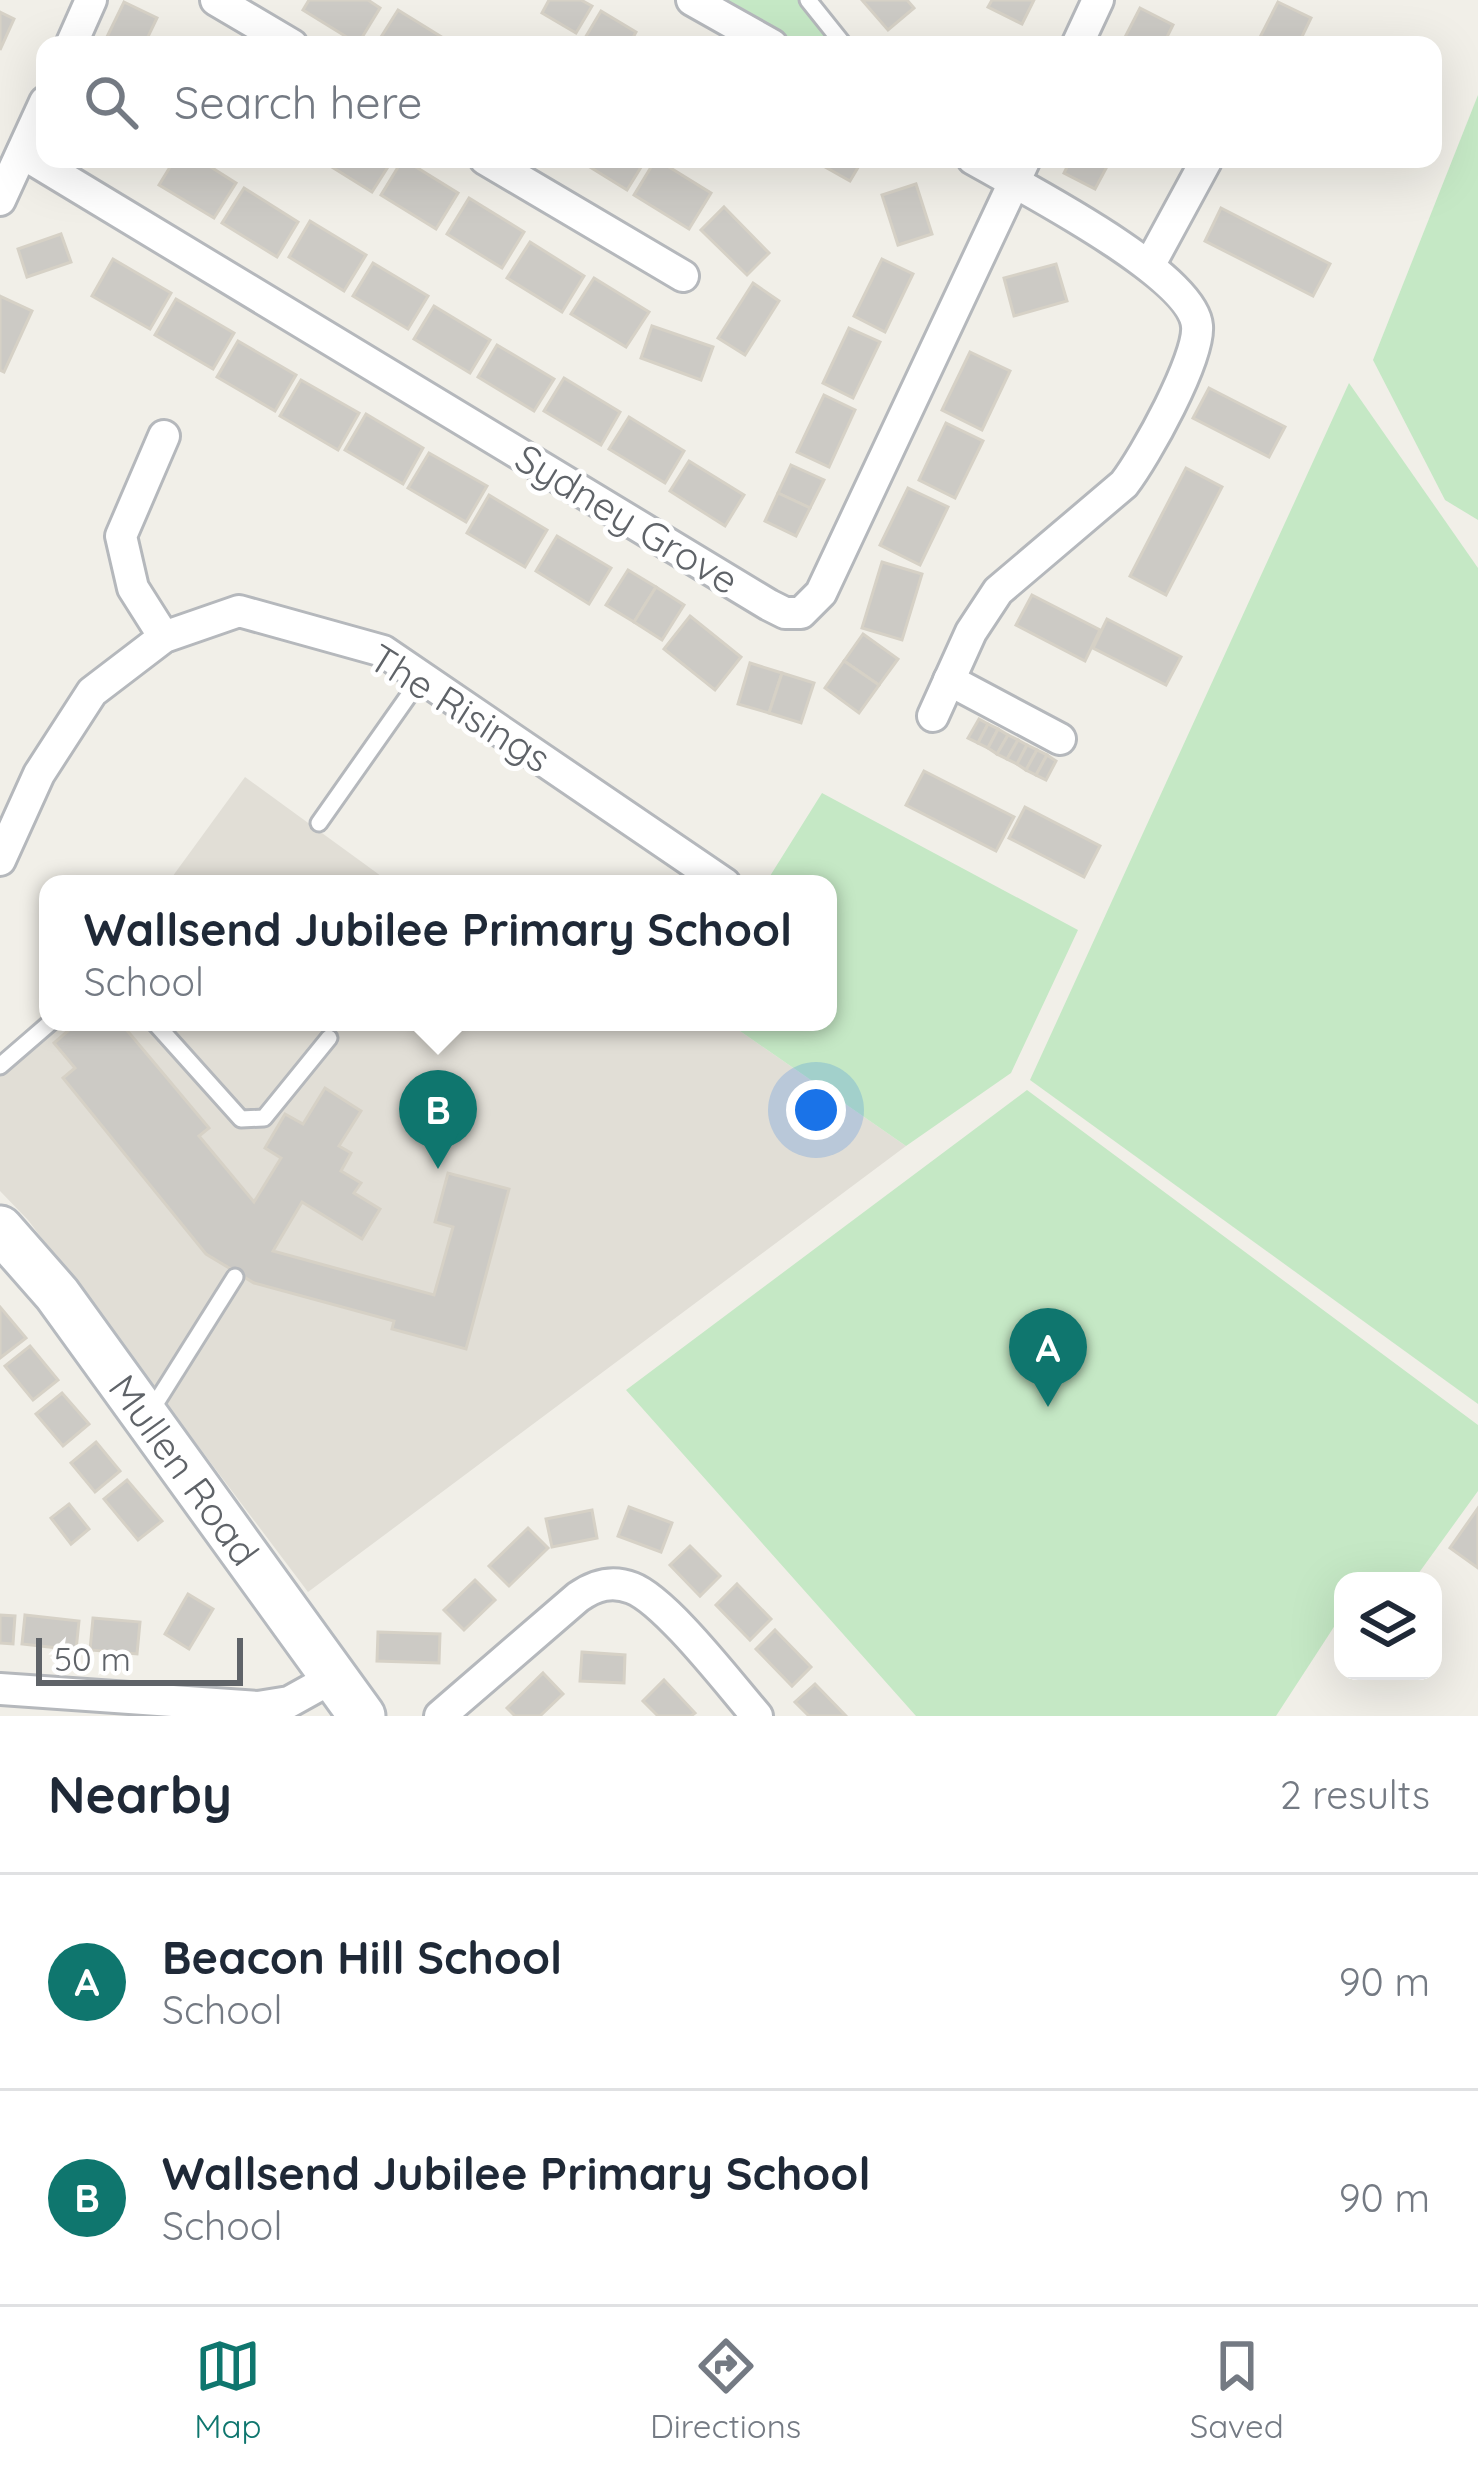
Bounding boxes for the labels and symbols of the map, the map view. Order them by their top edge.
street label: Sydney Grove [507,433,748,604]
street label: The Risings [361,633,560,782]
pin: B [399,1070,477,1169]
your location [786,1080,846,1140]
pin: A [1009,1308,1087,1407]
street label: Mullen Road [99,1365,270,1575]
scale bar [36,1632,243,1685]

